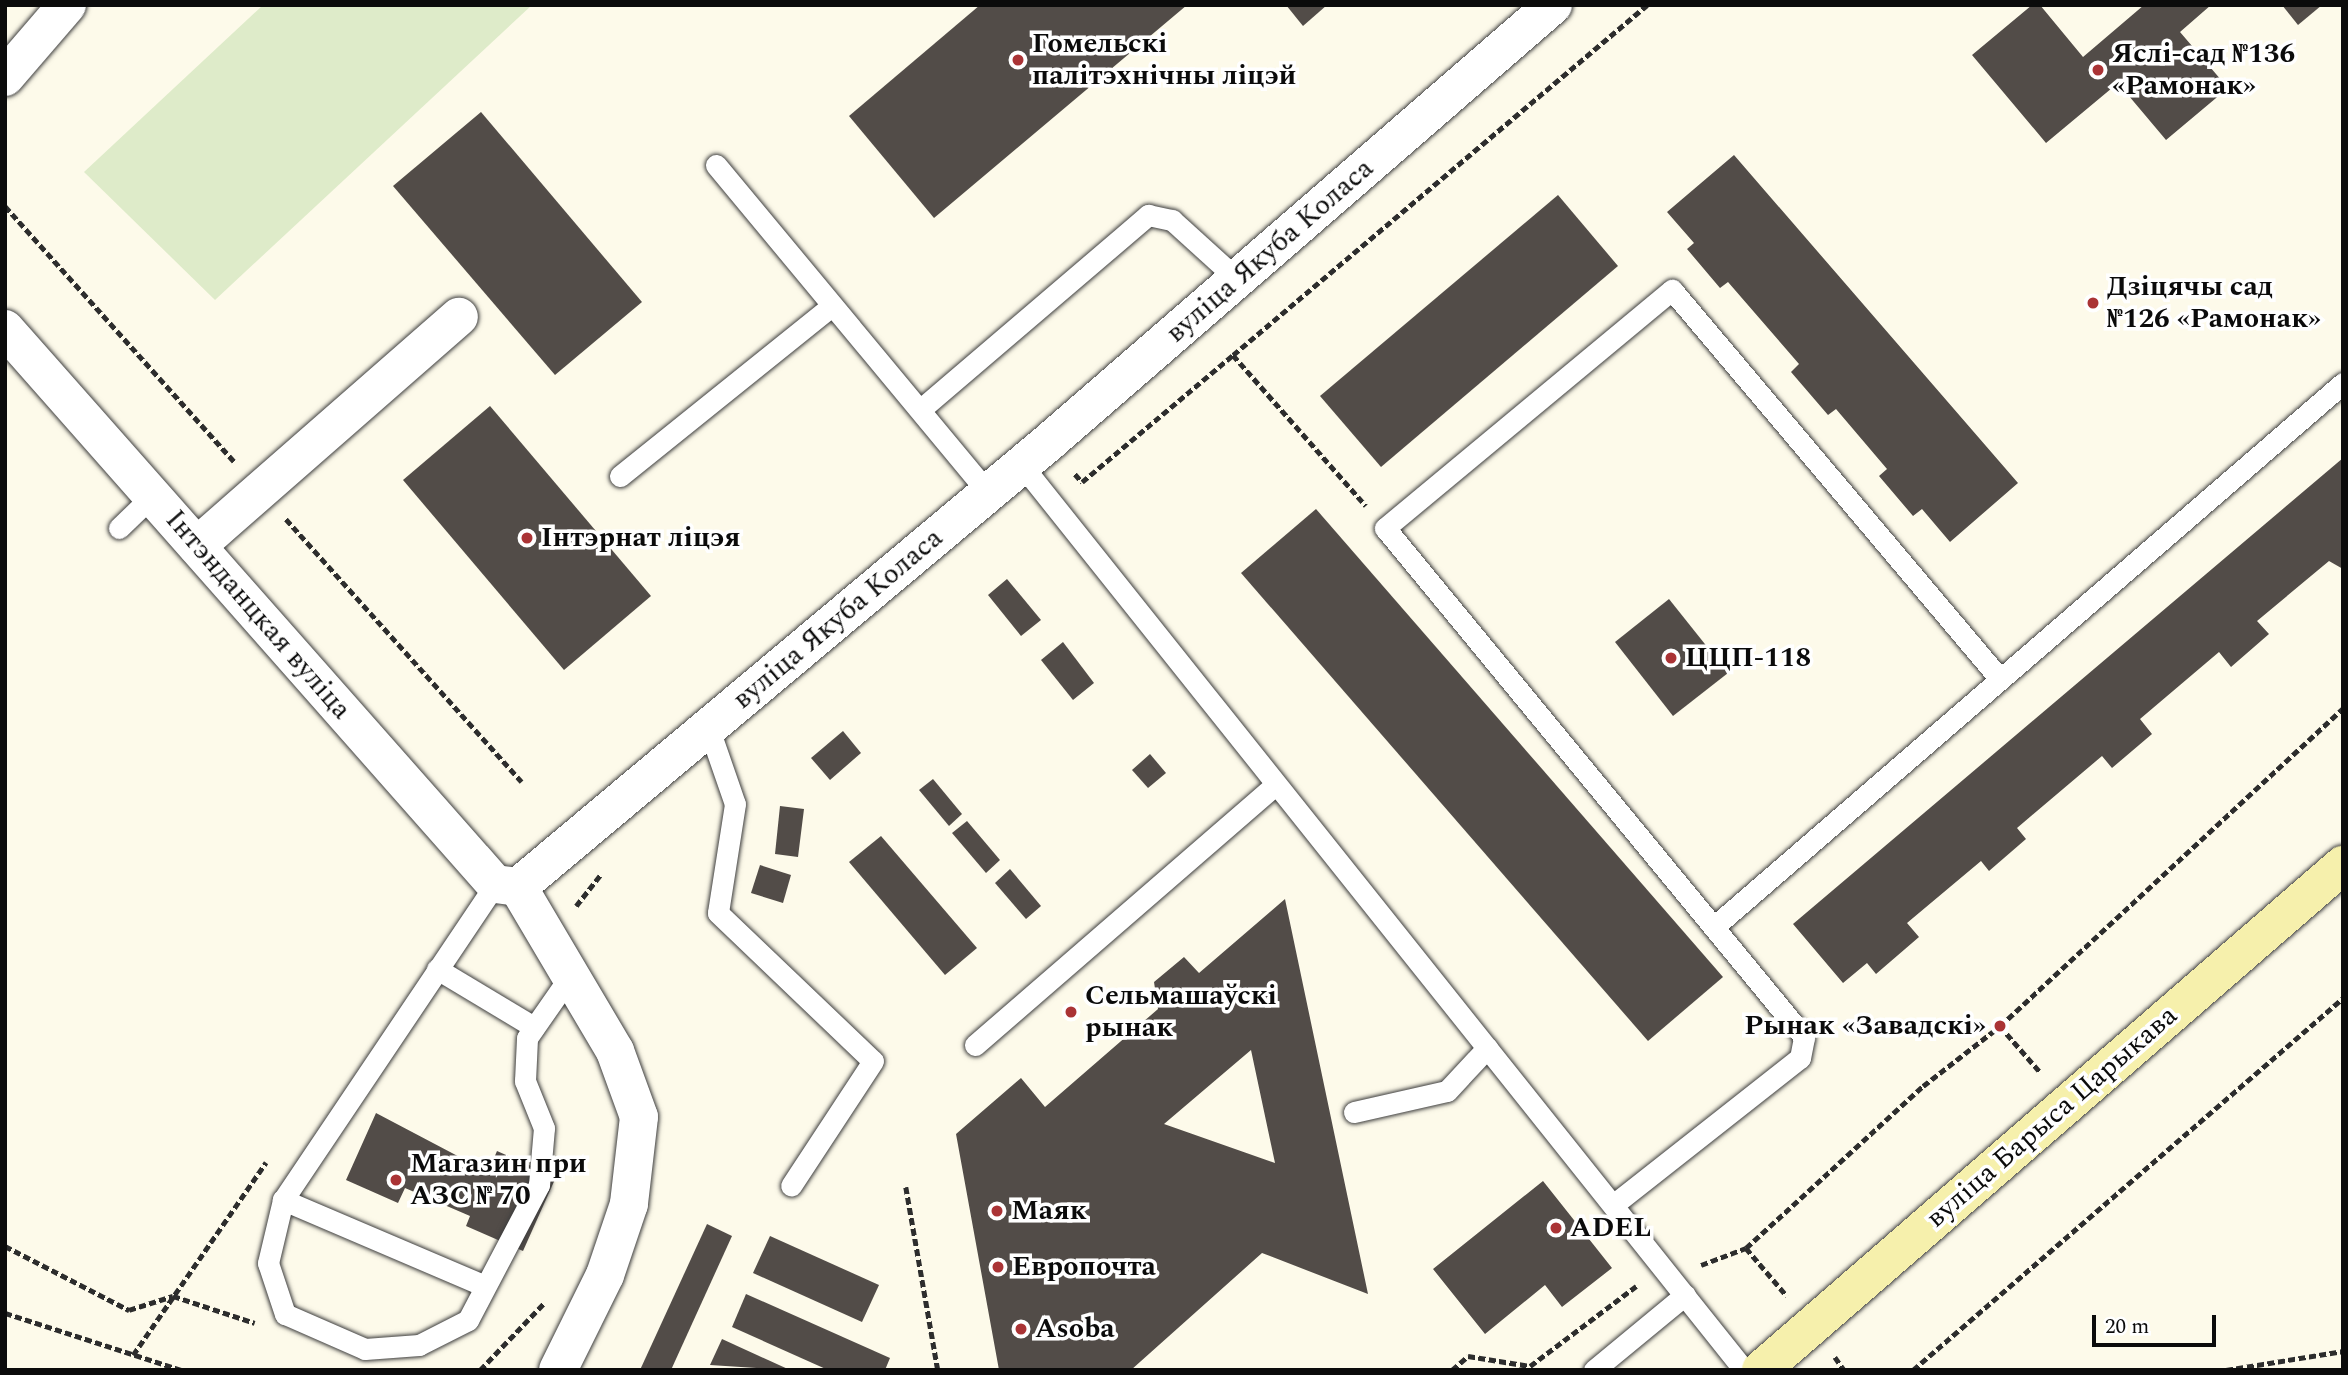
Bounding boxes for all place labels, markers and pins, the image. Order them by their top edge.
place label: Гомельскі палітэхнічны ліцэй [1032,27,1296,93]
place label: Яслі-сад №136 «Рамонак» [2112,37,2295,103]
marker: Гомельскі палітэхнічны ліцэй [1010,52,1026,68]
marker: Яслі-сад №136 «Рамонак» [2090,62,2106,78]
place label: Дзіцячы сад №126 «Рамонак» [2107,270,2321,336]
marker: Дзіцячы сад №126 «Рамонак» [2085,295,2101,311]
place label: Інтэрнат ліцэя [541,521,740,555]
marker: Інтэрнат ліцэя [519,530,535,546]
place label: ЦЦП-118 [1685,641,1811,675]
marker: ЦЦП-118 [1663,650,1679,666]
place label: Сельмашаўскі рынак [1085,979,1277,1045]
marker: Сельмашаўскі рынак [1063,1004,1079,1020]
place label: Рынак «Завадскі» [1744,1009,1986,1043]
marker: Рынак «Завадскі» [1992,1018,2008,1034]
place label: Магазин при АЗС № 70 [410,1147,587,1213]
marker: Магазин при АЗС № 70 [388,1172,404,1188]
place label: Маяк [1011,1194,1087,1228]
marker: Маяк [989,1203,1005,1219]
place label: ADEL [1570,1211,1651,1245]
marker: ADEL [1548,1220,1564,1236]
place label: Европочта [1012,1250,1156,1284]
marker: Европочта [990,1259,1006,1275]
place label: Asoba [1035,1312,1115,1346]
marker: Asoba [1013,1321,1029,1337]

